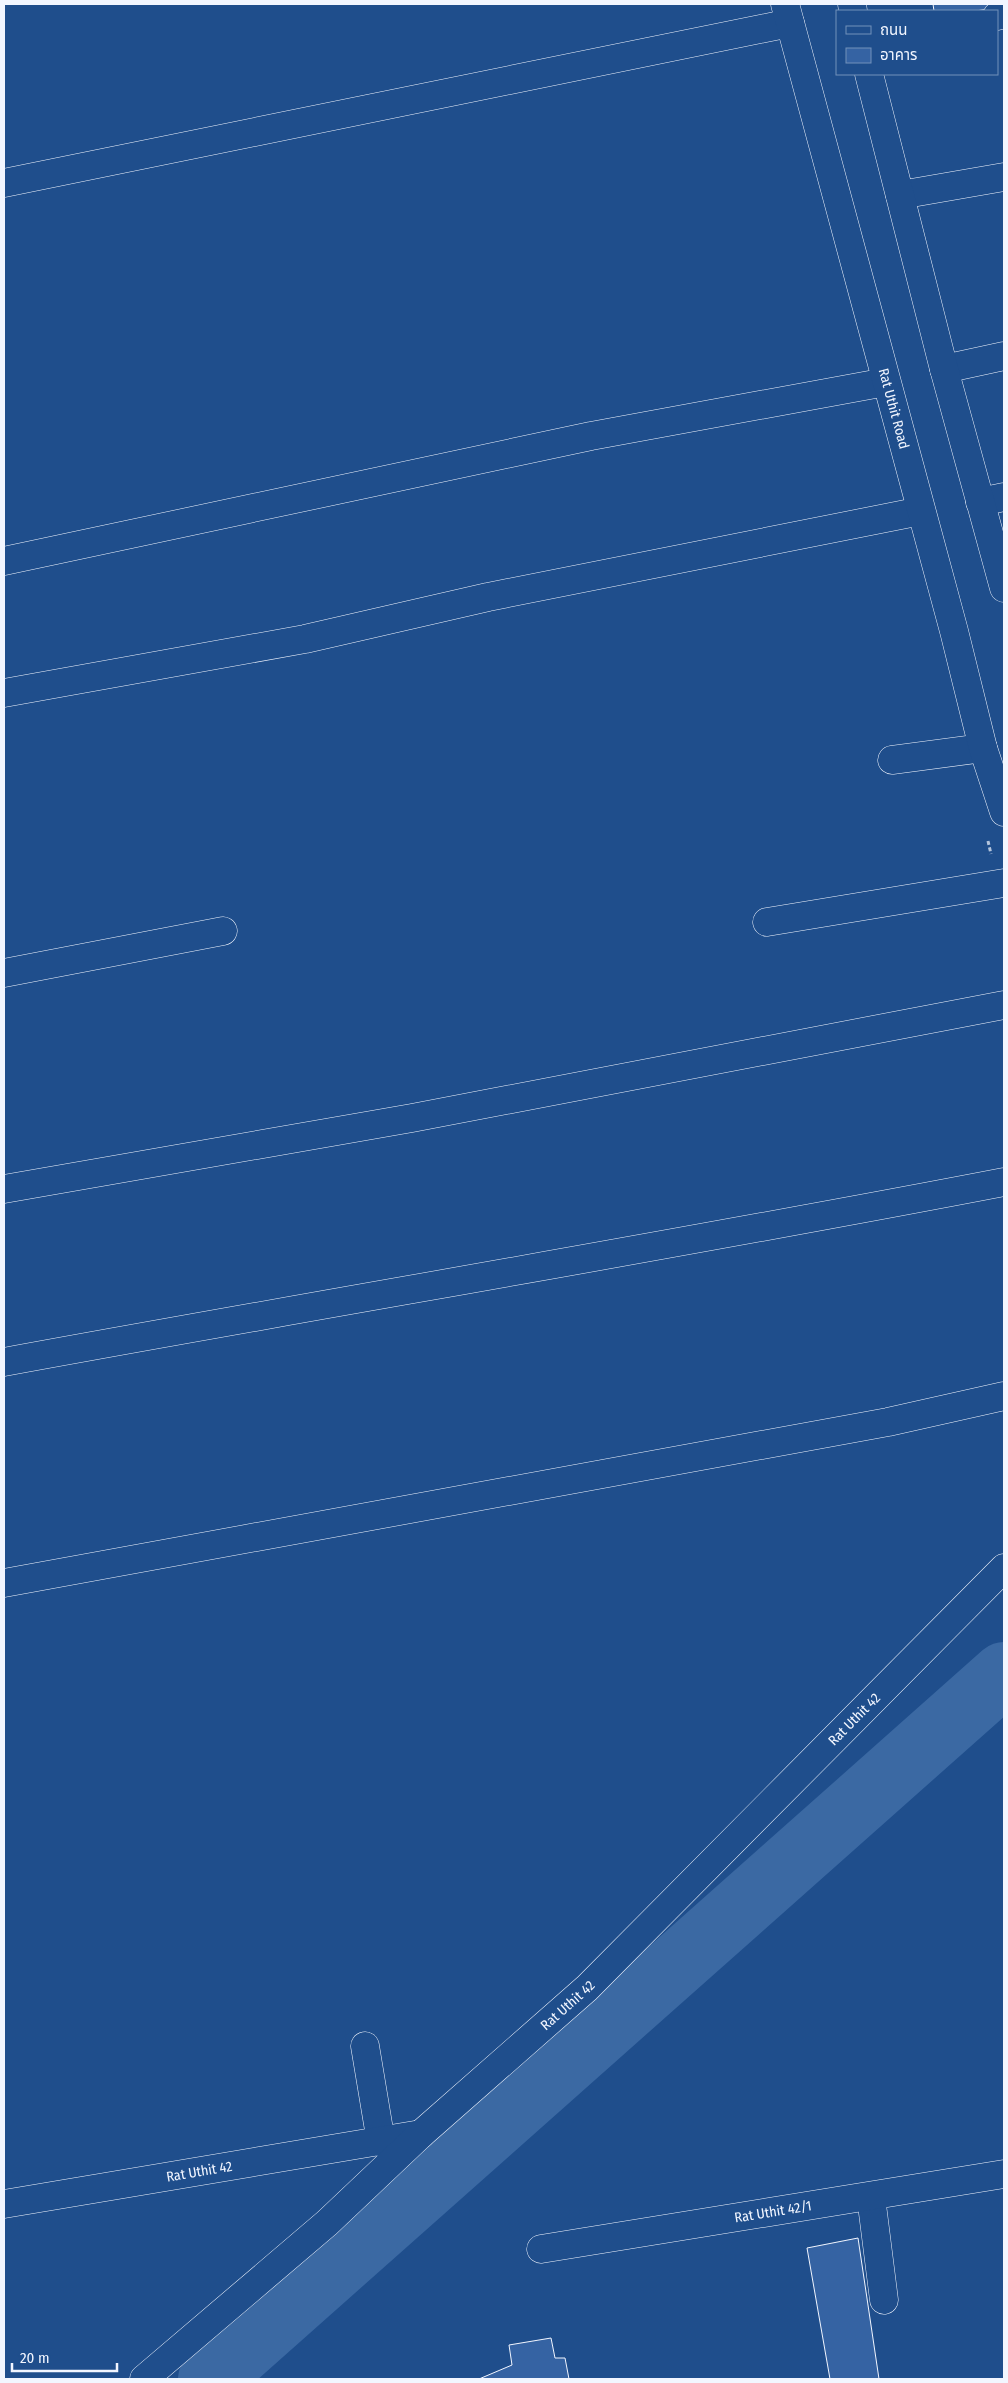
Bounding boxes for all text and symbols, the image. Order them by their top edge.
legend [836,10,998,75]
text: ถนน [880,21,907,39]
text: อาคาร [880,46,917,64]
street label: Rat Uthit Road [875,366,913,451]
street label: Rat Uthit 42 [825,1689,884,1749]
street label: Rat Uthit 42 [537,1977,598,2034]
street label: Rat Uthit 42 [165,2157,234,2185]
street label: Rat Uthit 42/1 [733,2197,813,2226]
scale bar [12,2340,118,2372]
text: 20 m [20,2349,50,2367]

